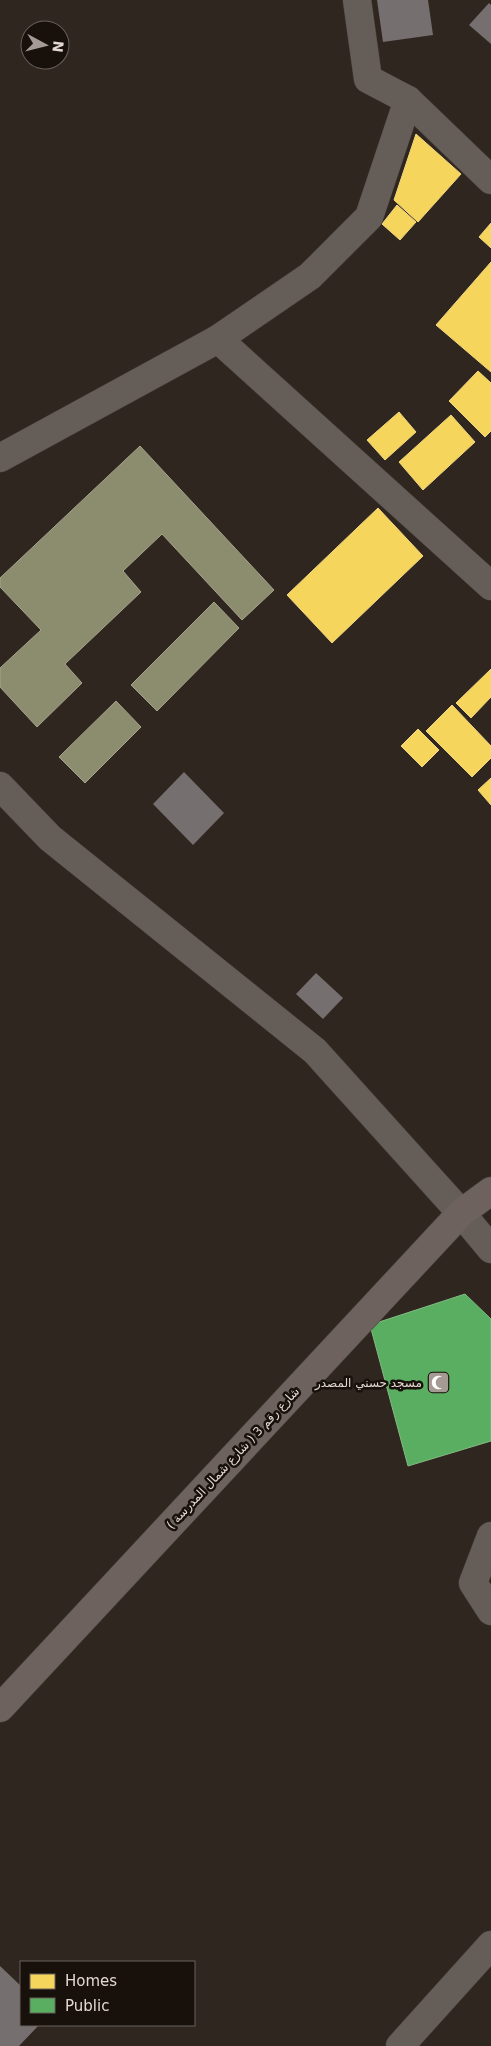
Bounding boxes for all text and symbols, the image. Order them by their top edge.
north arrow [20,20,70,70]
text: N [49,40,67,53]
mosque icon: مسجد حسني المصدر [426,1371,450,1395]
place label: مسجد حسني المصدر [314,1376,422,1391]
street label: شارع رقم 3 ( شارع شمال المدرسة ) [164,1384,303,1532]
legend [20,1961,195,2026]
text: Homes [65,1972,117,1990]
text: Public [65,1997,109,2015]

